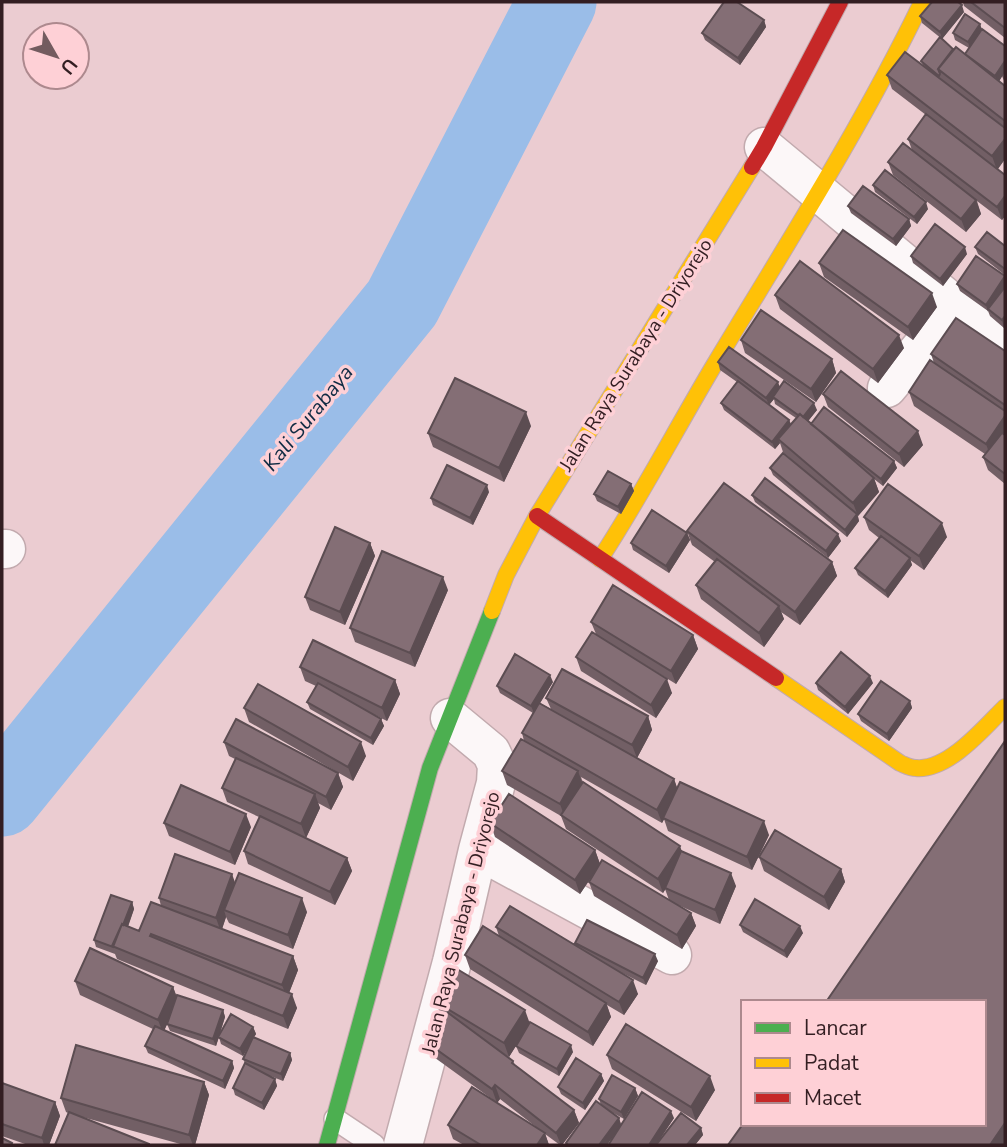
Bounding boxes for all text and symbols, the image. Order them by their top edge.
north arrow [21,21,91,91]
text: U [54,52,83,80]
street label: Jalan Raya Surabaya - Driyorejo [553,234,719,477]
water label: Kali Surabaya [257,359,359,477]
street label: Jalan Raya Surabaya - Driyorejo [416,789,506,1058]
legend [741,1000,986,1126]
text: Lancar [804,1014,867,1042]
text: Padat [804,1049,859,1077]
text: Macet [804,1084,862,1112]

